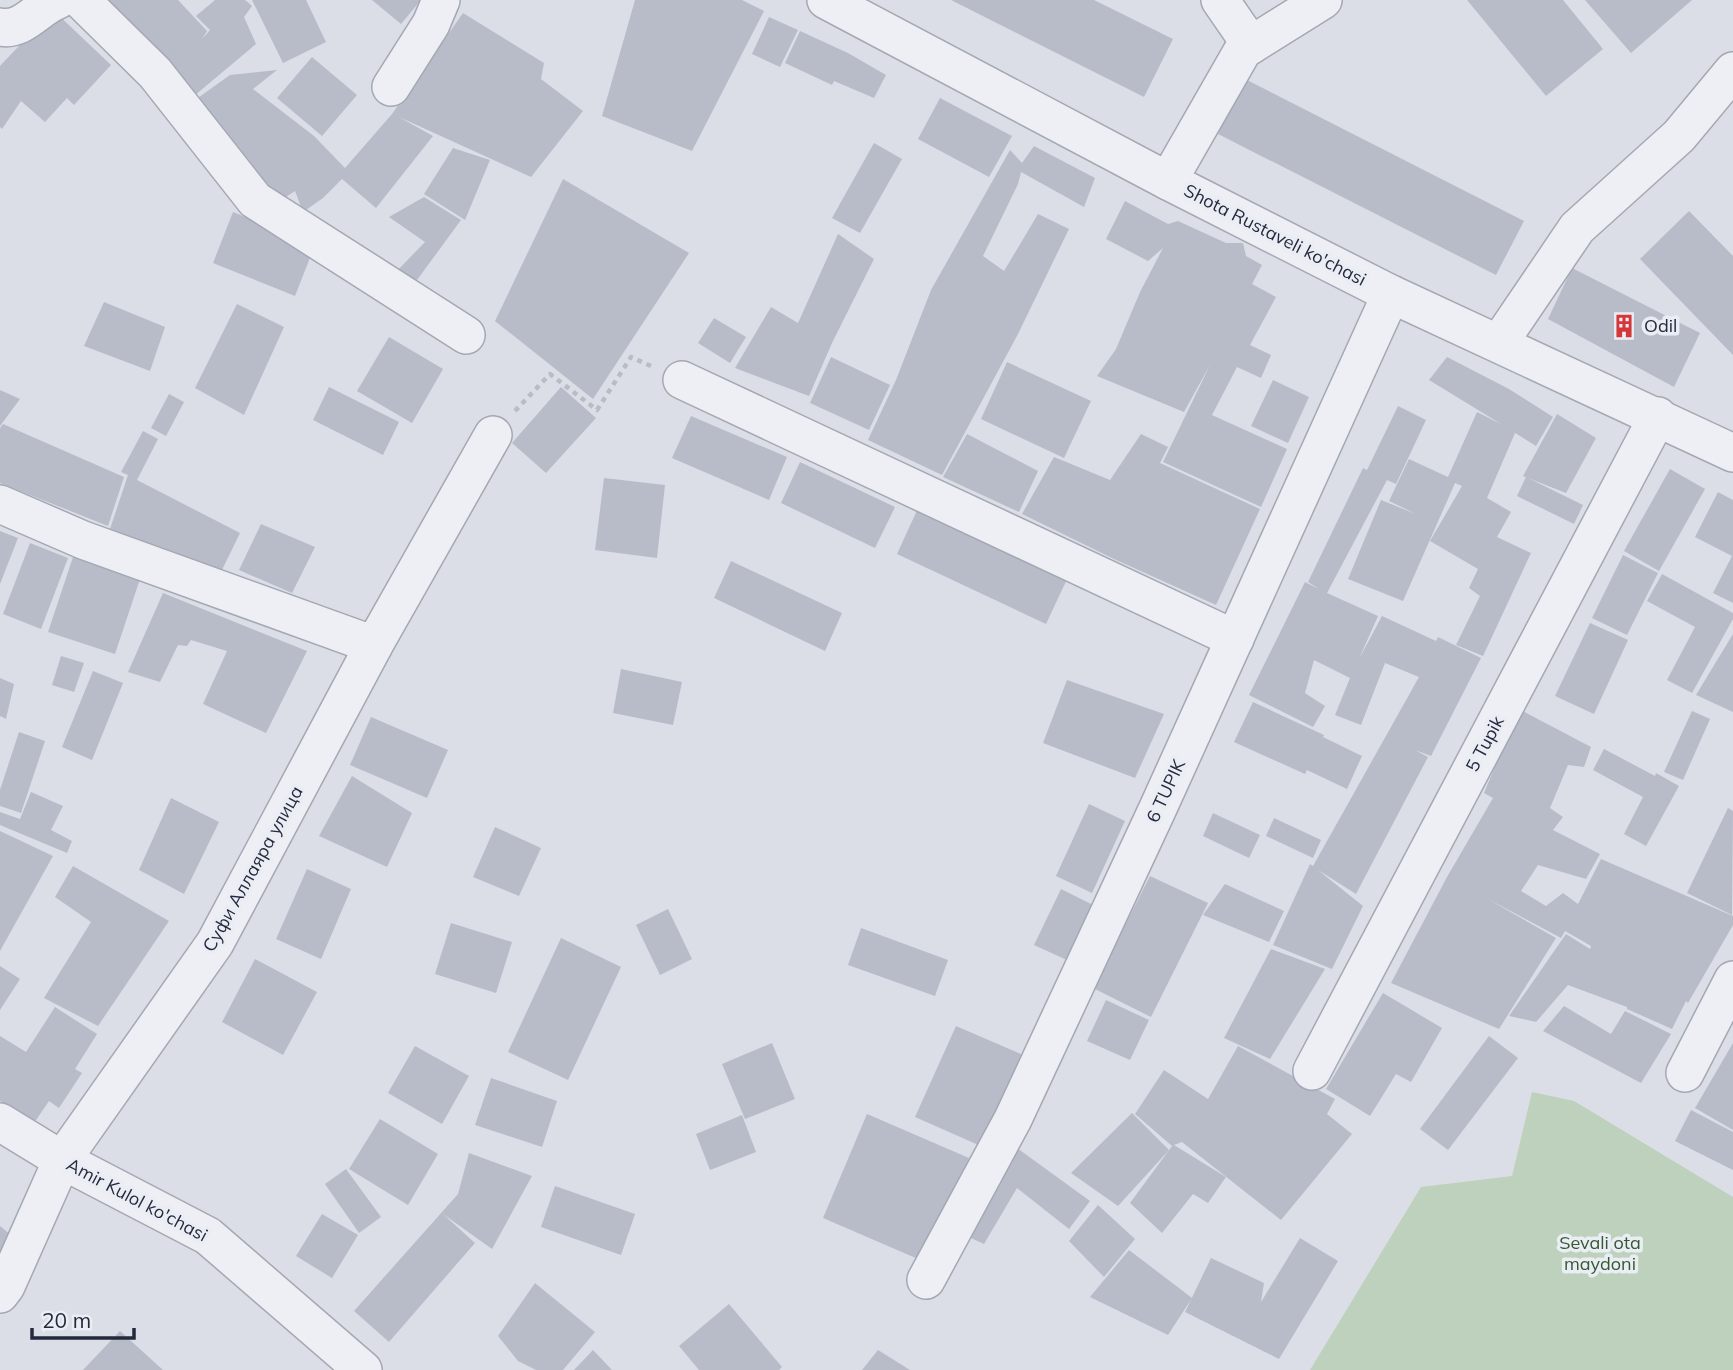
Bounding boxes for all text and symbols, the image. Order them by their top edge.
street label: Shota Rustaveli ko'chasi [1180,179,1370,291]
building icon: Оdil [1610,312,1638,340]
place label: Оdil [1644,314,1677,337]
street label: 5 Tupik [1460,711,1509,776]
street label: 6 TUPIK [1141,755,1190,826]
street label: Суфи Аллаяра улица [197,782,308,956]
street label: Amir Kulol ko'chasi [63,1153,212,1246]
park label: Sevali ota maydoni [1559,1231,1641,1275]
scale bar [32,1296,133,1340]
text: 20 m [42,1307,91,1333]

